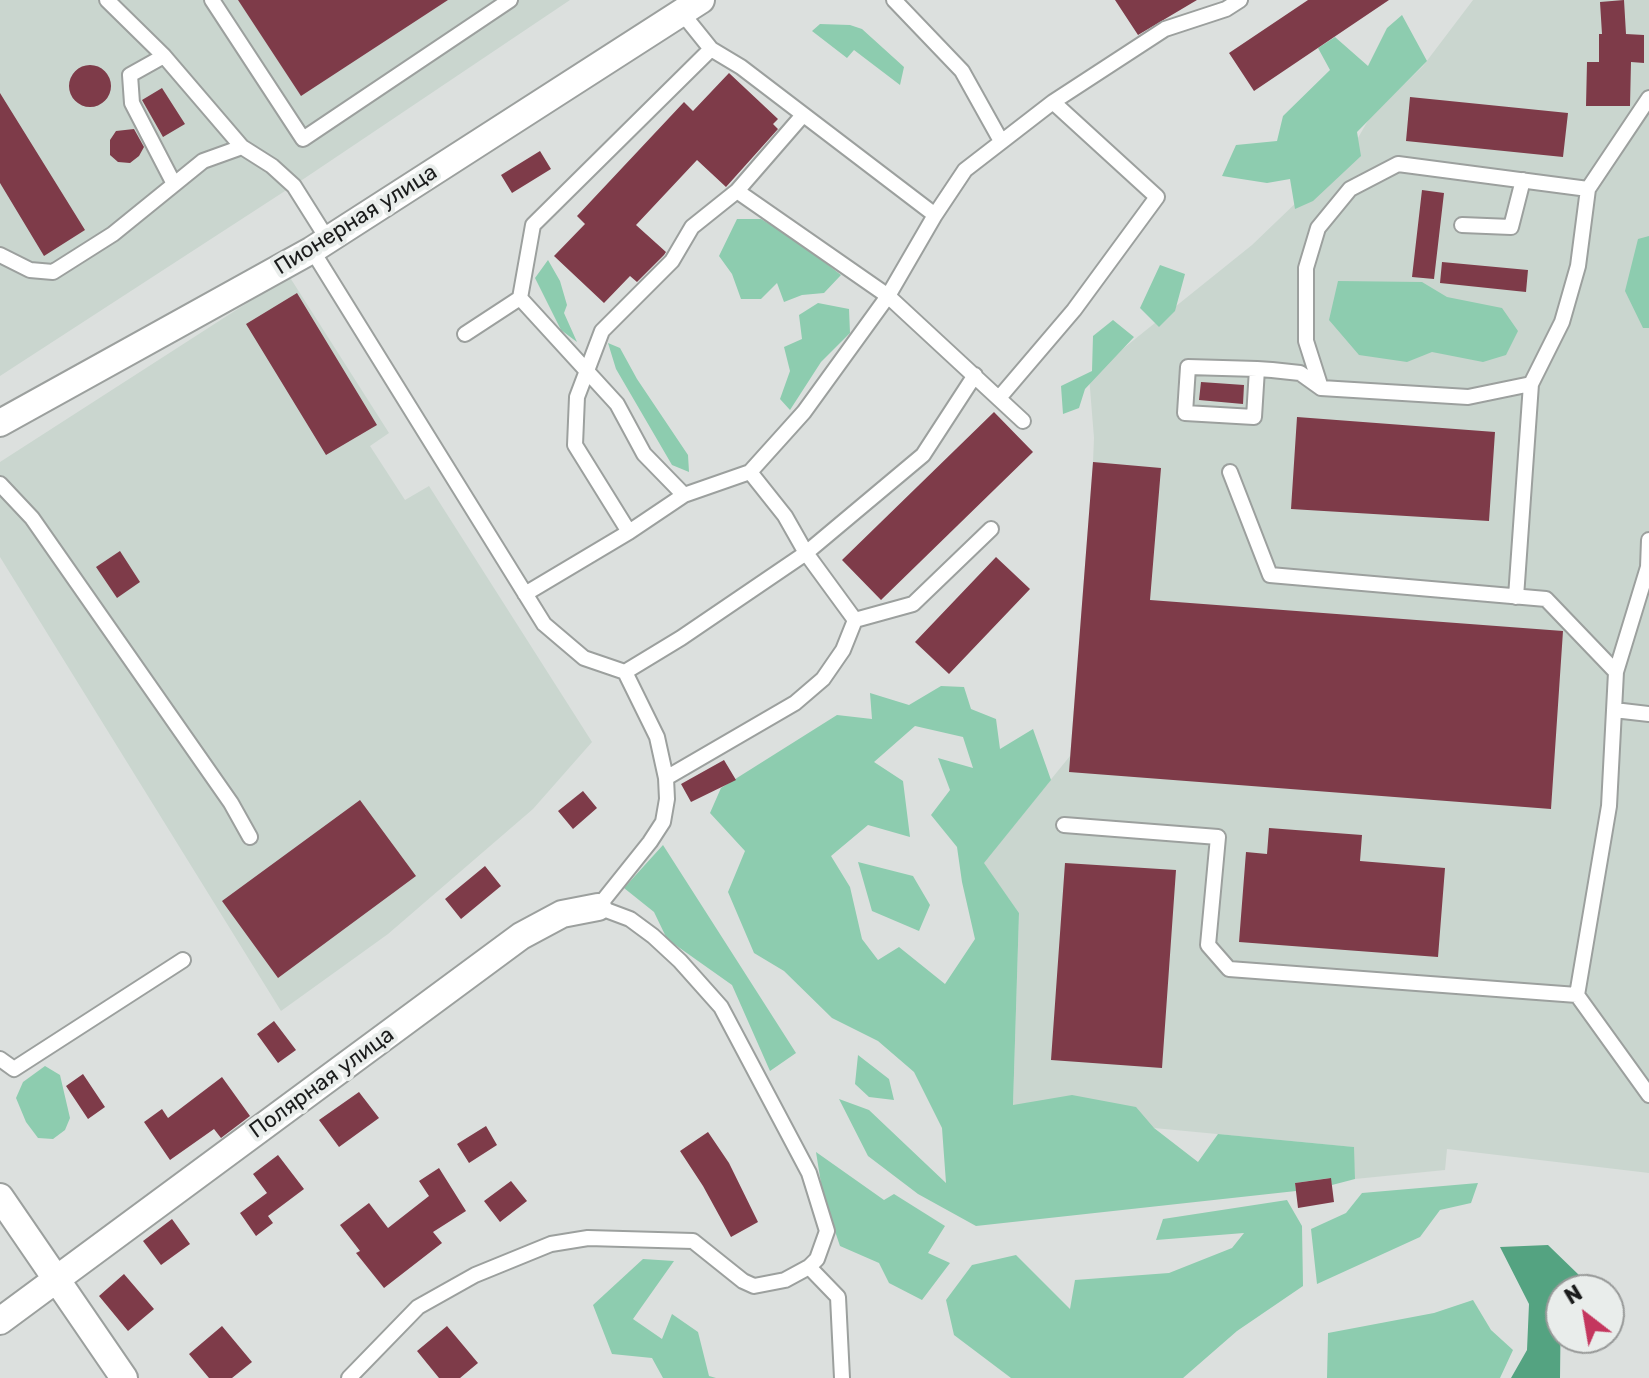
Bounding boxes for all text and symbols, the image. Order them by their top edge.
street label: Пионерная улица [270,159,442,281]
street label: Полярная улица [245,1022,399,1144]
north arrow [1545,1274,1625,1354]
text: N [1560,1279,1587,1310]

